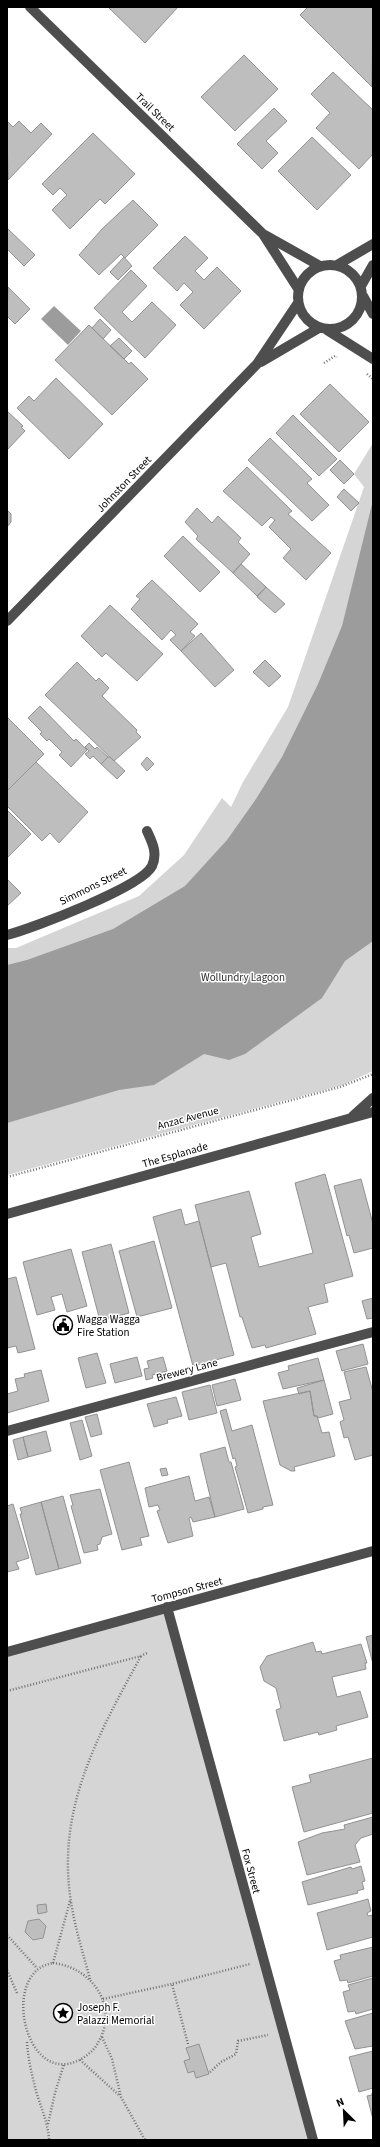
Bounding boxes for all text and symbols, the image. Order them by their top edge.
street label: Trail Street [132,89,178,135]
street label: Johnston Street [93,452,155,515]
street label: Simmons Street [57,863,129,909]
park label: Wollundry Lagoon [201,970,285,985]
street label: Anzac Avenue [156,1102,221,1133]
street label: The Esplanade [140,1138,210,1172]
place label: Wagga Wagga Fire Station [77,1312,140,1340]
public building icon: Wagga Wagga Fire Station [52,1314,74,1336]
street label: Brewery Lane [155,1354,220,1385]
street label: Tompson Street [150,1573,224,1607]
street label: Fox Street [238,1847,264,1895]
place label: Joseph F. Palazzi Memorial [77,2000,155,2028]
place icon: Joseph F. Palazzi Memorial [52,2002,74,2024]
north arrow [324,2091,364,2131]
text: N [334,2094,347,2111]

